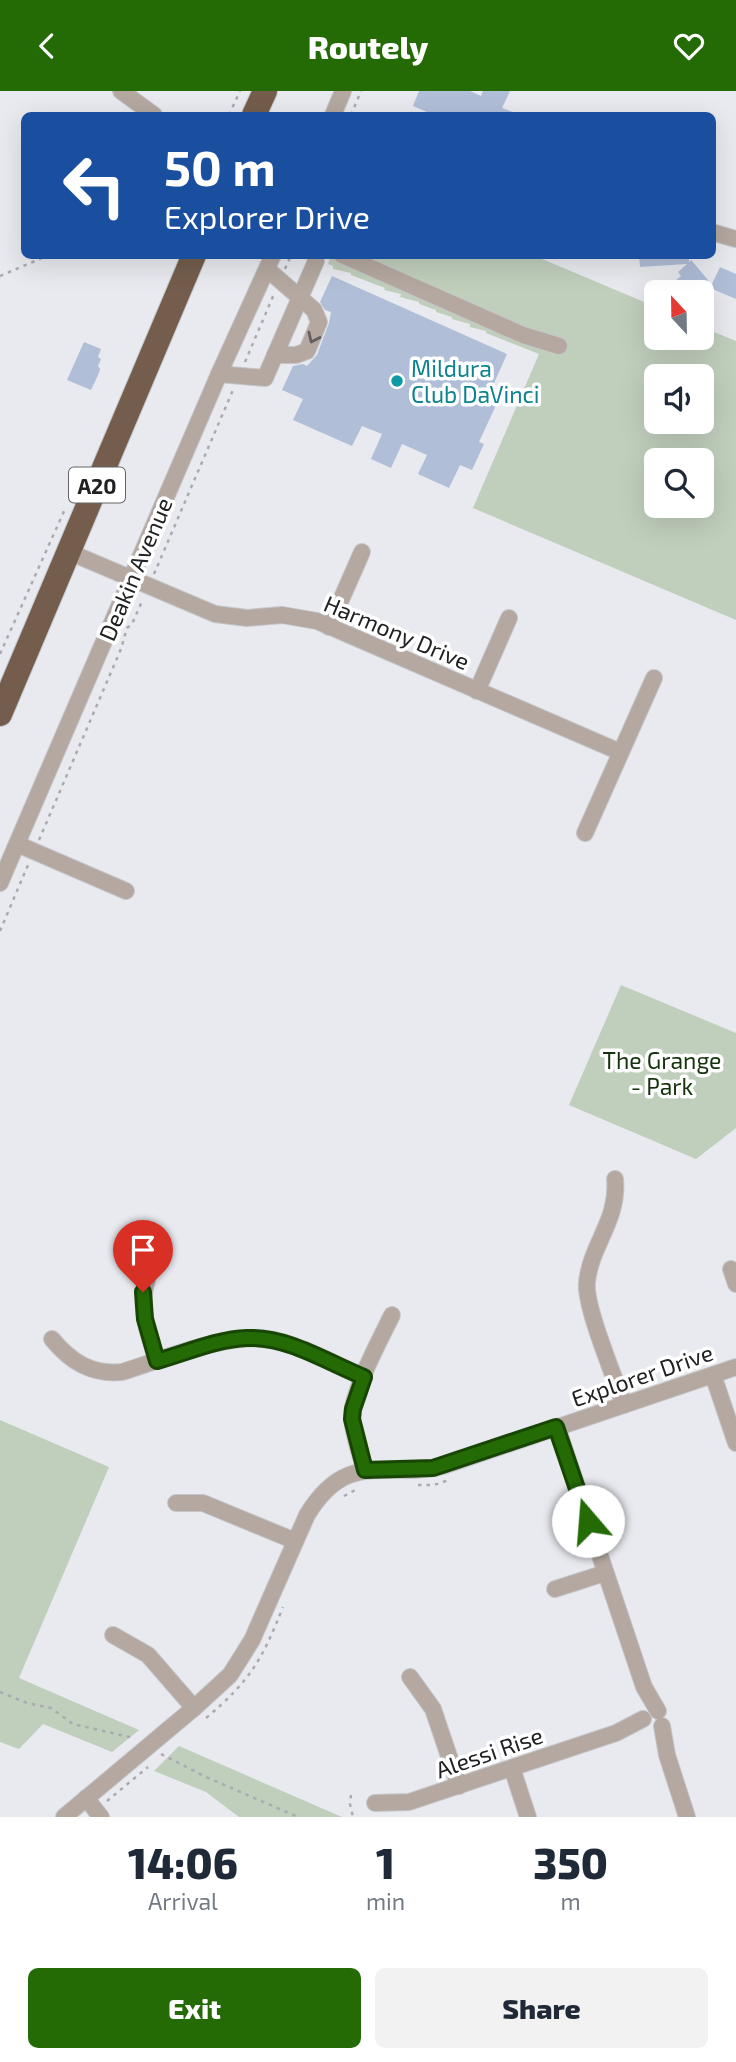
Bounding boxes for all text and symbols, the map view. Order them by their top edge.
icon: back [28,27,66,65]
text: Routely [308,27,428,65]
icon: heart [670,27,708,65]
text: 50 m [164,137,276,196]
icon: left [49,140,140,231]
text: Explorer Drive [164,197,370,235]
north arrow [644,280,714,350]
map controls [644,280,714,518]
one-way arrow [307,330,321,343]
place label: Mildura Club DaVinci [411,354,539,408]
button: sound [644,364,714,434]
marker: Mildura Club DaVinci [389,373,405,389]
button: search [644,448,714,518]
road number: A20 [69,467,125,503]
street label: Deakin Avenue [92,493,178,645]
street label: Harmony Drive [320,589,474,675]
park label: The Grange - Park [603,1046,721,1100]
pin [113,1220,173,1292]
icon: arrive [124,1231,162,1269]
street label: Explorer Drive [567,1338,717,1412]
position arrow [551,1484,625,1558]
street label: Alessi Rise [432,1721,546,1783]
text: 14:06 [128,1837,238,1887]
text: 1 [376,1837,395,1887]
text: 350 [533,1837,608,1887]
text: Arrival [148,1887,218,1915]
text: min [366,1887,405,1915]
text: m [560,1887,581,1915]
button: Exit [28,1968,361,2048]
button: Share [375,1968,708,2048]

